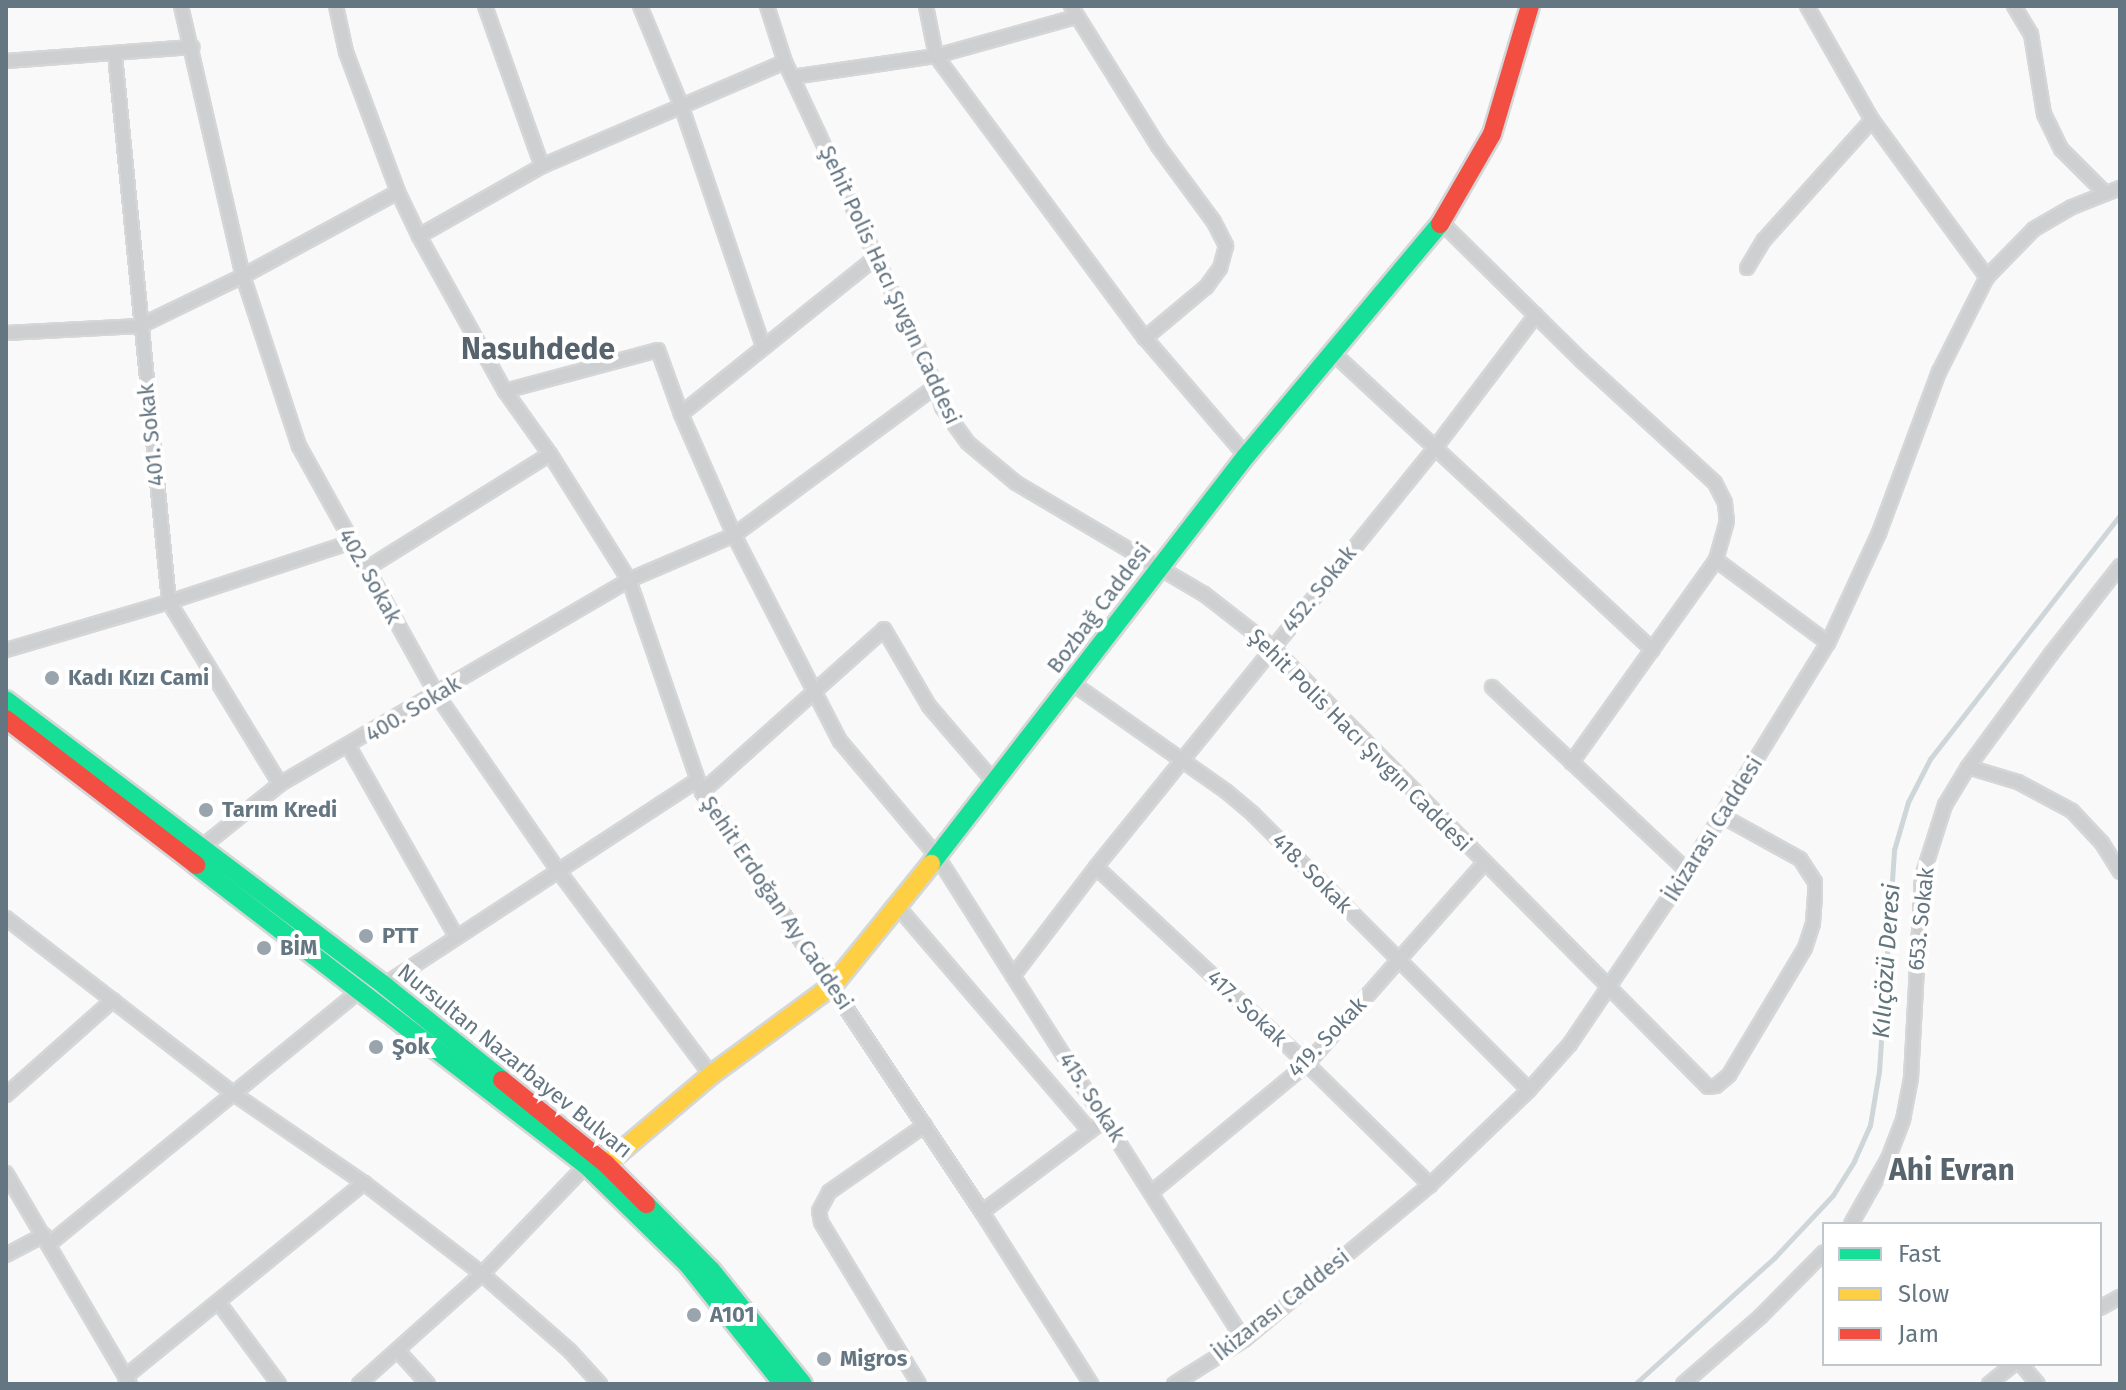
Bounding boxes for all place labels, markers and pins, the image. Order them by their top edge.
place label: Kadı Kızı Cami [68,665,209,691]
marker: Kadı Kızı Cami [43,669,61,687]
place label: Tarım Kredi [222,797,337,823]
marker: Tarım Kredi [197,801,215,819]
place label: PTT [382,923,418,949]
marker: PTT [357,927,375,945]
place label: BİM [280,935,317,961]
marker: BİM [255,939,273,957]
place label: Şok [392,1034,430,1060]
marker: Şok [367,1038,385,1056]
place label: A101 [710,1302,755,1328]
marker: A101 [685,1306,703,1324]
place label: Migros [840,1346,907,1372]
marker: Migros [815,1350,833,1368]

